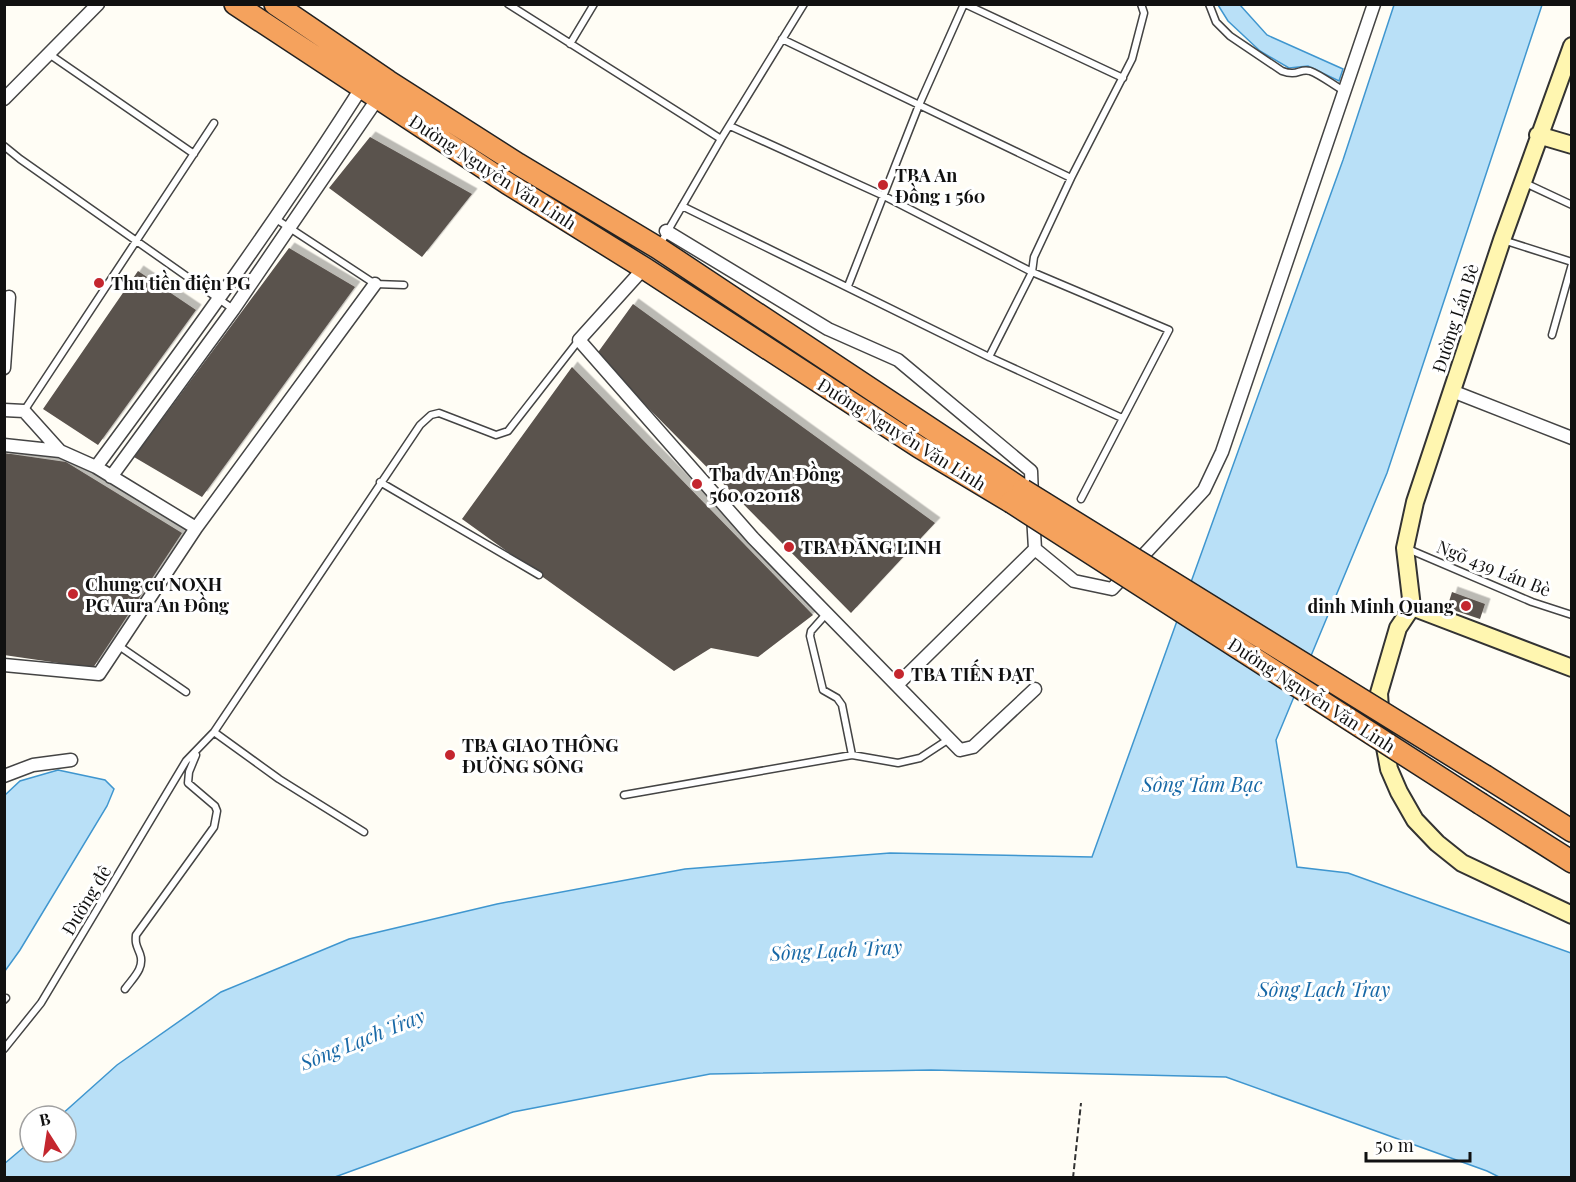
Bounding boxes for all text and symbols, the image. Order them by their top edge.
street label: Đường Nguyễn Văn Linh [405,109,581,235]
place label: TBA An Đồng 1 560 [895,163,985,208]
marker: TBA An Đồng 1 560 [876,178,890,192]
street label: Đường Lán Bè [1426,261,1484,375]
place label: Thu tiền điện PG [111,269,251,295]
marker: Thu tiền điện PG [92,276,106,290]
street label: Đường Nguyễn Văn Linh [813,372,991,496]
place label: Tba dv An Đồng 560.020118 [709,460,840,507]
marker: Tba dv An Đồng 560.020118 [690,477,704,491]
street label: Ngõ 439 Lán Bè [1433,534,1555,602]
place label: TBA ĐĂNG LINH [801,535,942,559]
marker: TBA ĐĂNG LINH [782,540,796,554]
place label: Chung cư NOXH PG Aura An Đồng [85,572,229,617]
marker: Chung cư NOXH PG Aura An Đồng [66,587,80,601]
place label: dinh Minh Quang [1307,594,1454,618]
marker: dinh Minh Quang [1459,599,1473,613]
street label: Đường Nguyễn Văn Linh [1224,632,1400,758]
place label: TBA TIẾN ĐẠT [911,659,1034,686]
marker: TBA TIẾN ĐẠT [892,667,906,681]
place label: TBA GIAO THÔNG ĐƯỜNG SÔNG [462,733,618,778]
marker: TBA GIAO THÔNG ĐƯỜNG SÔNG [443,748,457,762]
water label: Sông Tam Bạc [1141,770,1263,797]
street label: Đường đê [56,861,116,939]
water label: Sông Lạch Tray [768,932,903,966]
water label: Sông Lạch Tray [1257,975,1391,1002]
water label: Sông Lạch Tray [295,1001,429,1076]
north arrow [18,1104,78,1164]
text: B [37,1107,52,1130]
scale bar [1366,1125,1470,1163]
text: 50 m [1375,1133,1414,1157]

